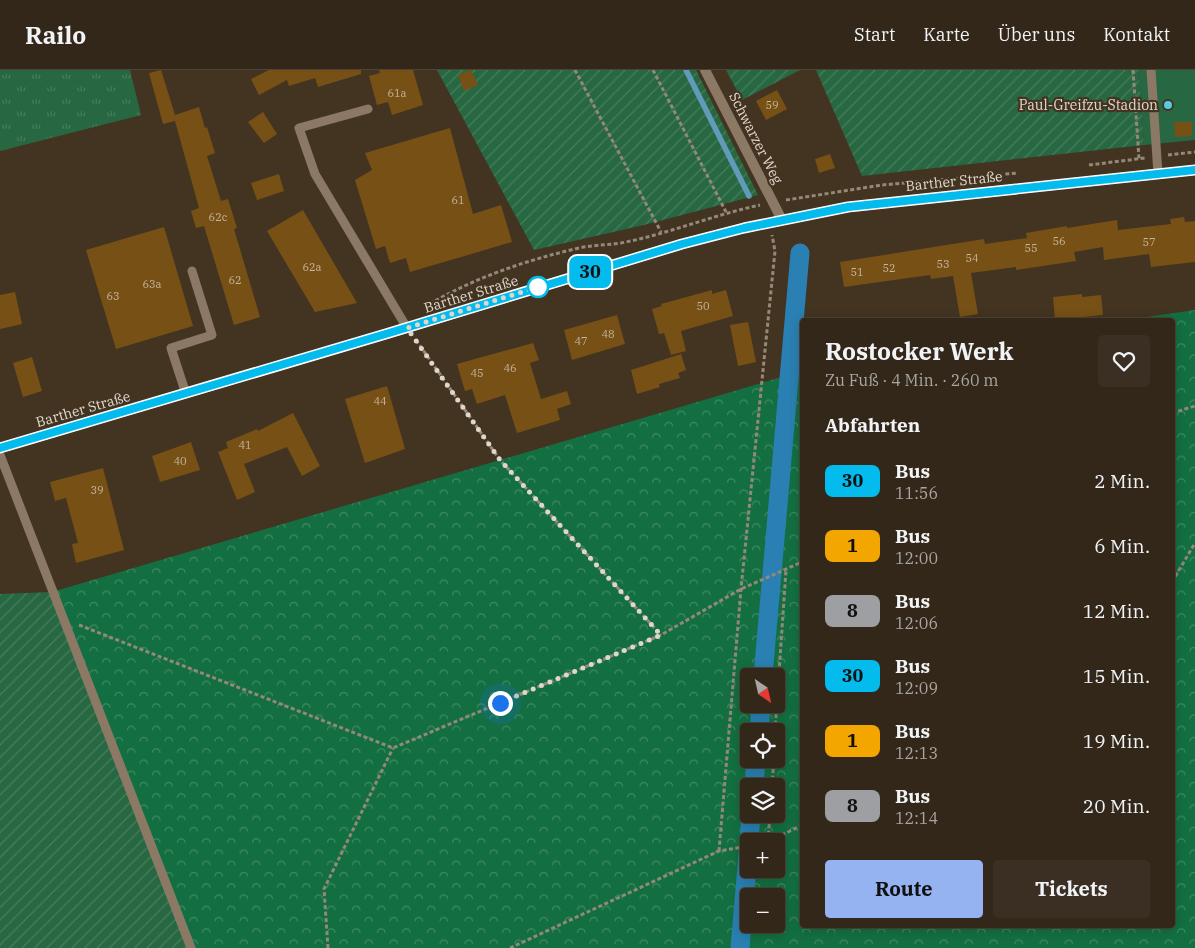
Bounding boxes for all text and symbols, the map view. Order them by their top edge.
text: Railo [25,19,86,51]
text: Start [854,23,895,46]
text: Karte [923,23,970,46]
text: Über uns [998,23,1075,46]
text: Kontakt [1103,23,1170,46]
house number: 61a [387,86,407,100]
street label: Schwarzer Weg [725,89,787,187]
place label: Paul-Greifzu-Stadion [1019,96,1158,114]
house number: 59 [765,98,779,112]
marker: Paul-Greifzu-Stadion [1162,99,1174,111]
street label: Barther Straße [905,167,1003,195]
house number: 61 [451,193,465,207]
house number: 62c [209,210,228,224]
house number: 56 [1052,234,1066,248]
house number: 57 [1142,235,1156,249]
house number: 55 [1024,241,1038,255]
house number: 54 [965,251,979,265]
line badge: 30 [568,256,612,288]
house number: 53 [936,257,950,271]
house number: 62a [302,260,322,274]
text: 30 [579,260,601,283]
house number: 52 [882,261,896,275]
house number: 51 [850,265,864,279]
street label: Barther Straße [422,271,520,317]
house number: 62 [228,273,242,287]
unlabelled marker [527,276,549,298]
house number: 63a [142,277,162,291]
house number: 63 [106,289,120,303]
house number: 50 [696,299,710,313]
house number: 48 [601,327,615,341]
house number: 47 [574,334,588,348]
text: Rostocker Werk [825,335,1013,367]
button: heart [1098,335,1150,387]
house number: 46 [503,361,517,375]
house number: 45 [470,366,484,380]
text: Zu Fuß · 4 Min. · 260 m [825,370,999,390]
street label: Barther Straße [34,387,132,431]
house number: 44 [373,394,387,408]
text: Abfahrten [825,413,920,437]
house number: 41 [238,438,252,452]
house number: 40 [173,454,187,468]
text: Bus [895,459,930,483]
text: 30 [842,469,863,492]
text: 2 Min. [1094,469,1150,493]
house number: 39 [90,483,104,497]
text: 11:56 [895,483,938,503]
text: Bus [895,524,930,548]
text: 1 [847,534,858,557]
text: 6 Min. [1094,534,1150,558]
text: 12:00 [895,548,938,568]
text: Bus [895,589,930,613]
text: 8 [847,599,858,622]
text: 12 Min. [1083,599,1150,623]
text: 12:06 [895,613,938,633]
text: Bus [895,654,930,678]
text: 30 [842,664,863,687]
text: 15 Min. [1083,664,1150,688]
north arrow [740,668,785,712]
map controls [740,668,785,933]
text: 12:09 [895,678,938,698]
your location [488,691,513,716]
text: Bus [895,719,930,743]
button: locate [740,723,785,768]
text: 1 [847,729,858,752]
text: 19 Min. [1083,729,1150,753]
text: 12:13 [895,743,938,763]
button: layers [740,778,785,823]
text: Bus [895,784,930,808]
text: 8 [847,794,858,817]
text: 20 Min. [1083,794,1150,818]
text: 12:14 [895,808,938,828]
button: + [740,833,785,878]
button: Route [825,860,983,918]
button: Tickets [993,860,1150,918]
button: − [740,888,785,933]

